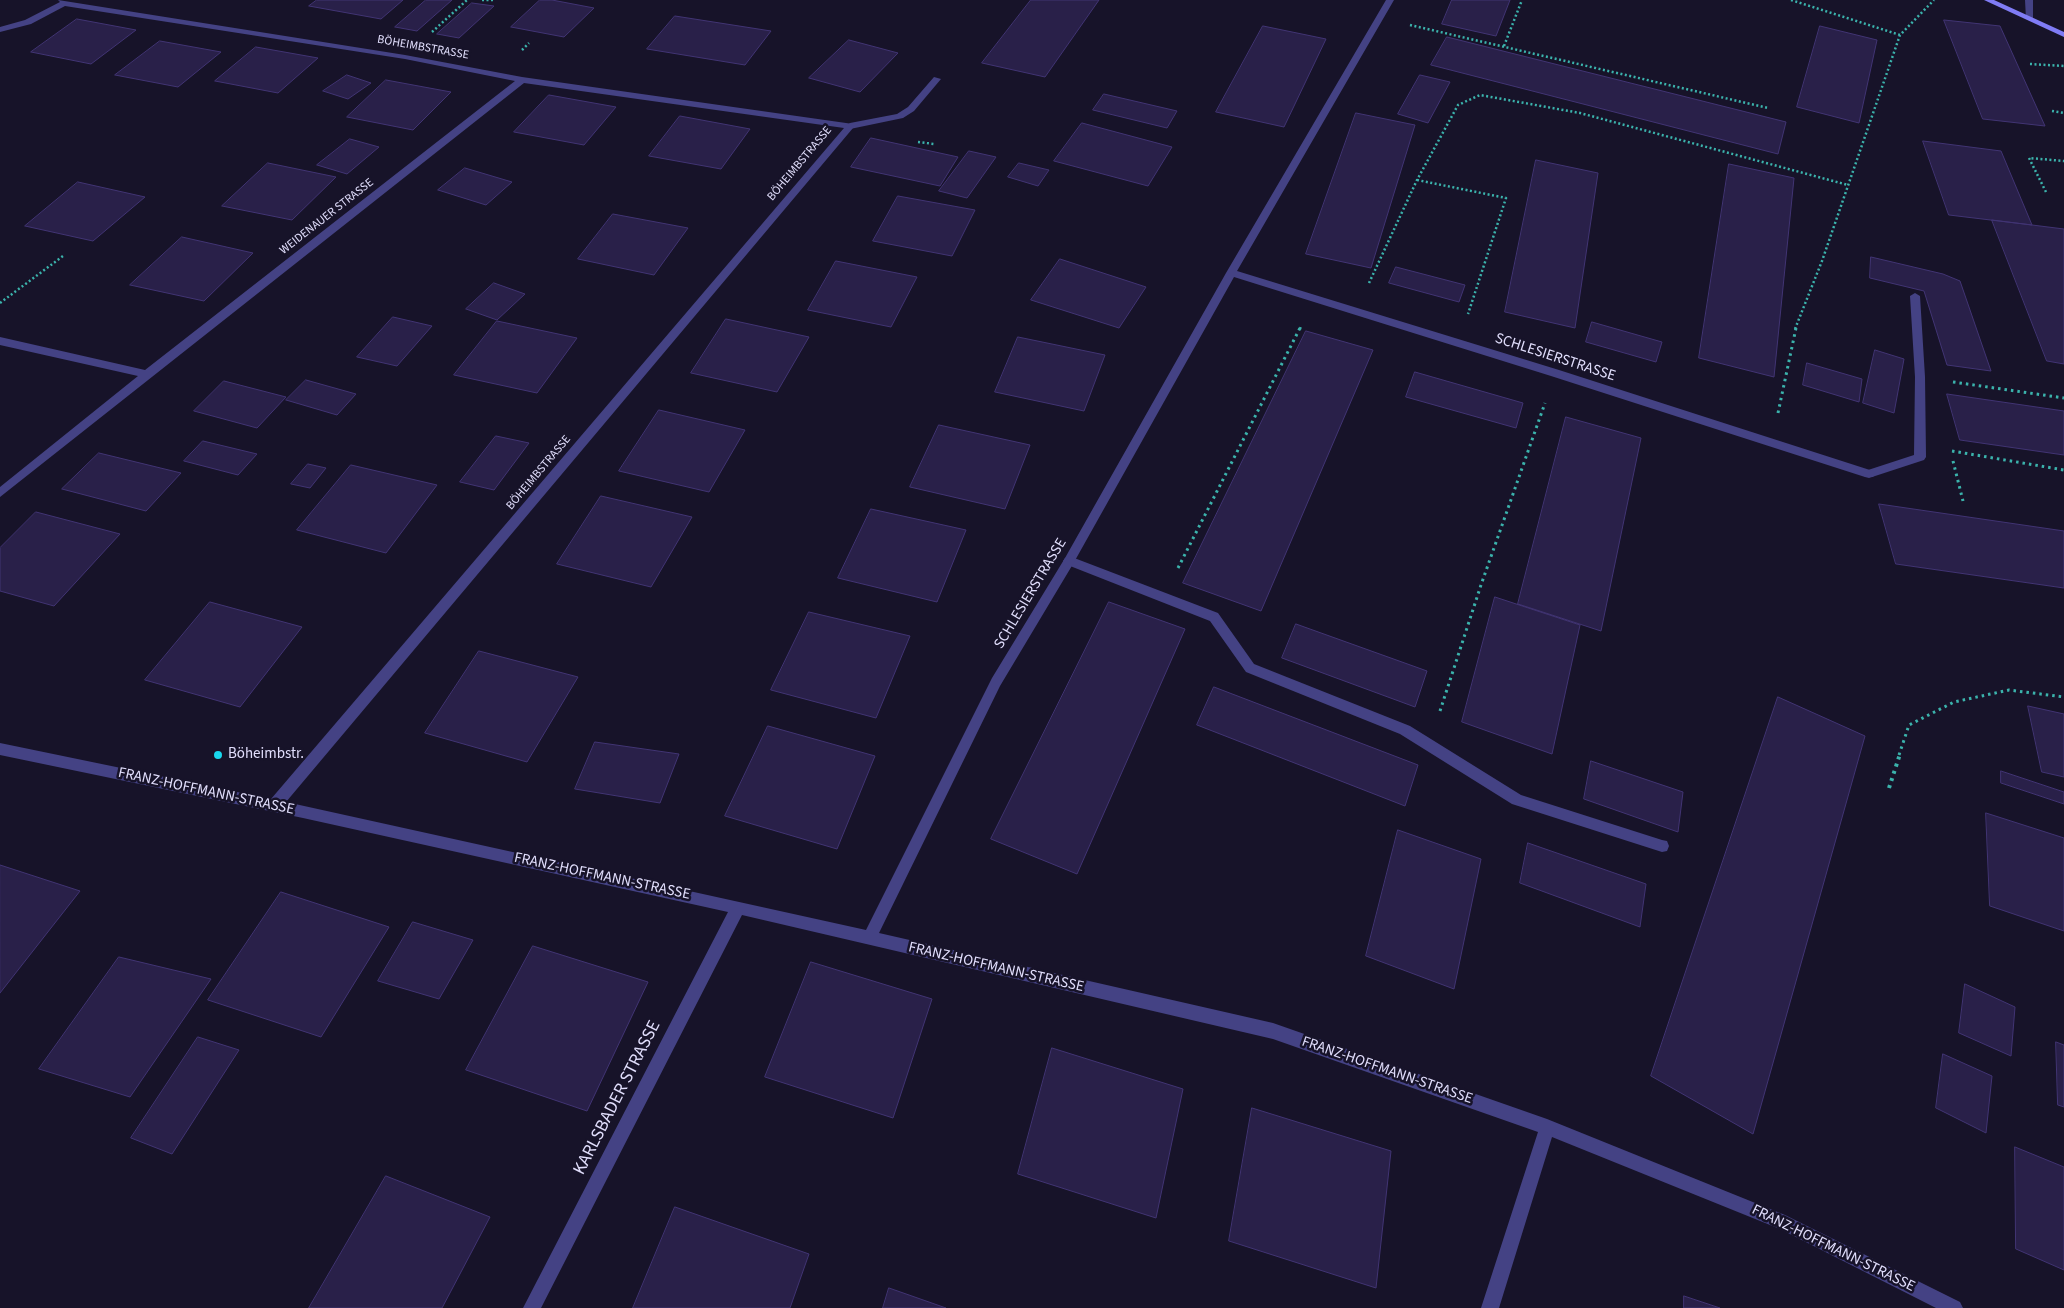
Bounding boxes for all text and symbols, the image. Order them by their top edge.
street label: BÖHEIMBSTRASSE [376,33,470,63]
street label: BÖHEIMBSTRASSE [765,124,835,204]
street label: WEIDENAUER STRASSE [277,176,377,258]
street label: SCHLESIERSTRASSE [1492,330,1618,386]
street label: BÖHEIMBSTRASSE [504,433,574,513]
street label: SCHLESIERSTRASSE [991,535,1071,653]
place label: Böheimbstr. [228,746,304,764]
marker: Böheimbstr. [212,749,224,761]
street label: FRANZ-HOFFMANN-STRASSE [116,765,296,819]
street label: FRANZ-HOFFMANN-STRASSE [512,850,692,904]
street label: FRANZ-HOFFMANN-STRASSE [907,939,1085,997]
street label: KARLSBADER STRASSE [570,1017,666,1179]
street label: FRANZ-HOFFMANN-STRASSE [1299,1033,1475,1109]
street label: FRANZ-HOFFMANN-STRASSE [1748,1202,1918,1296]

